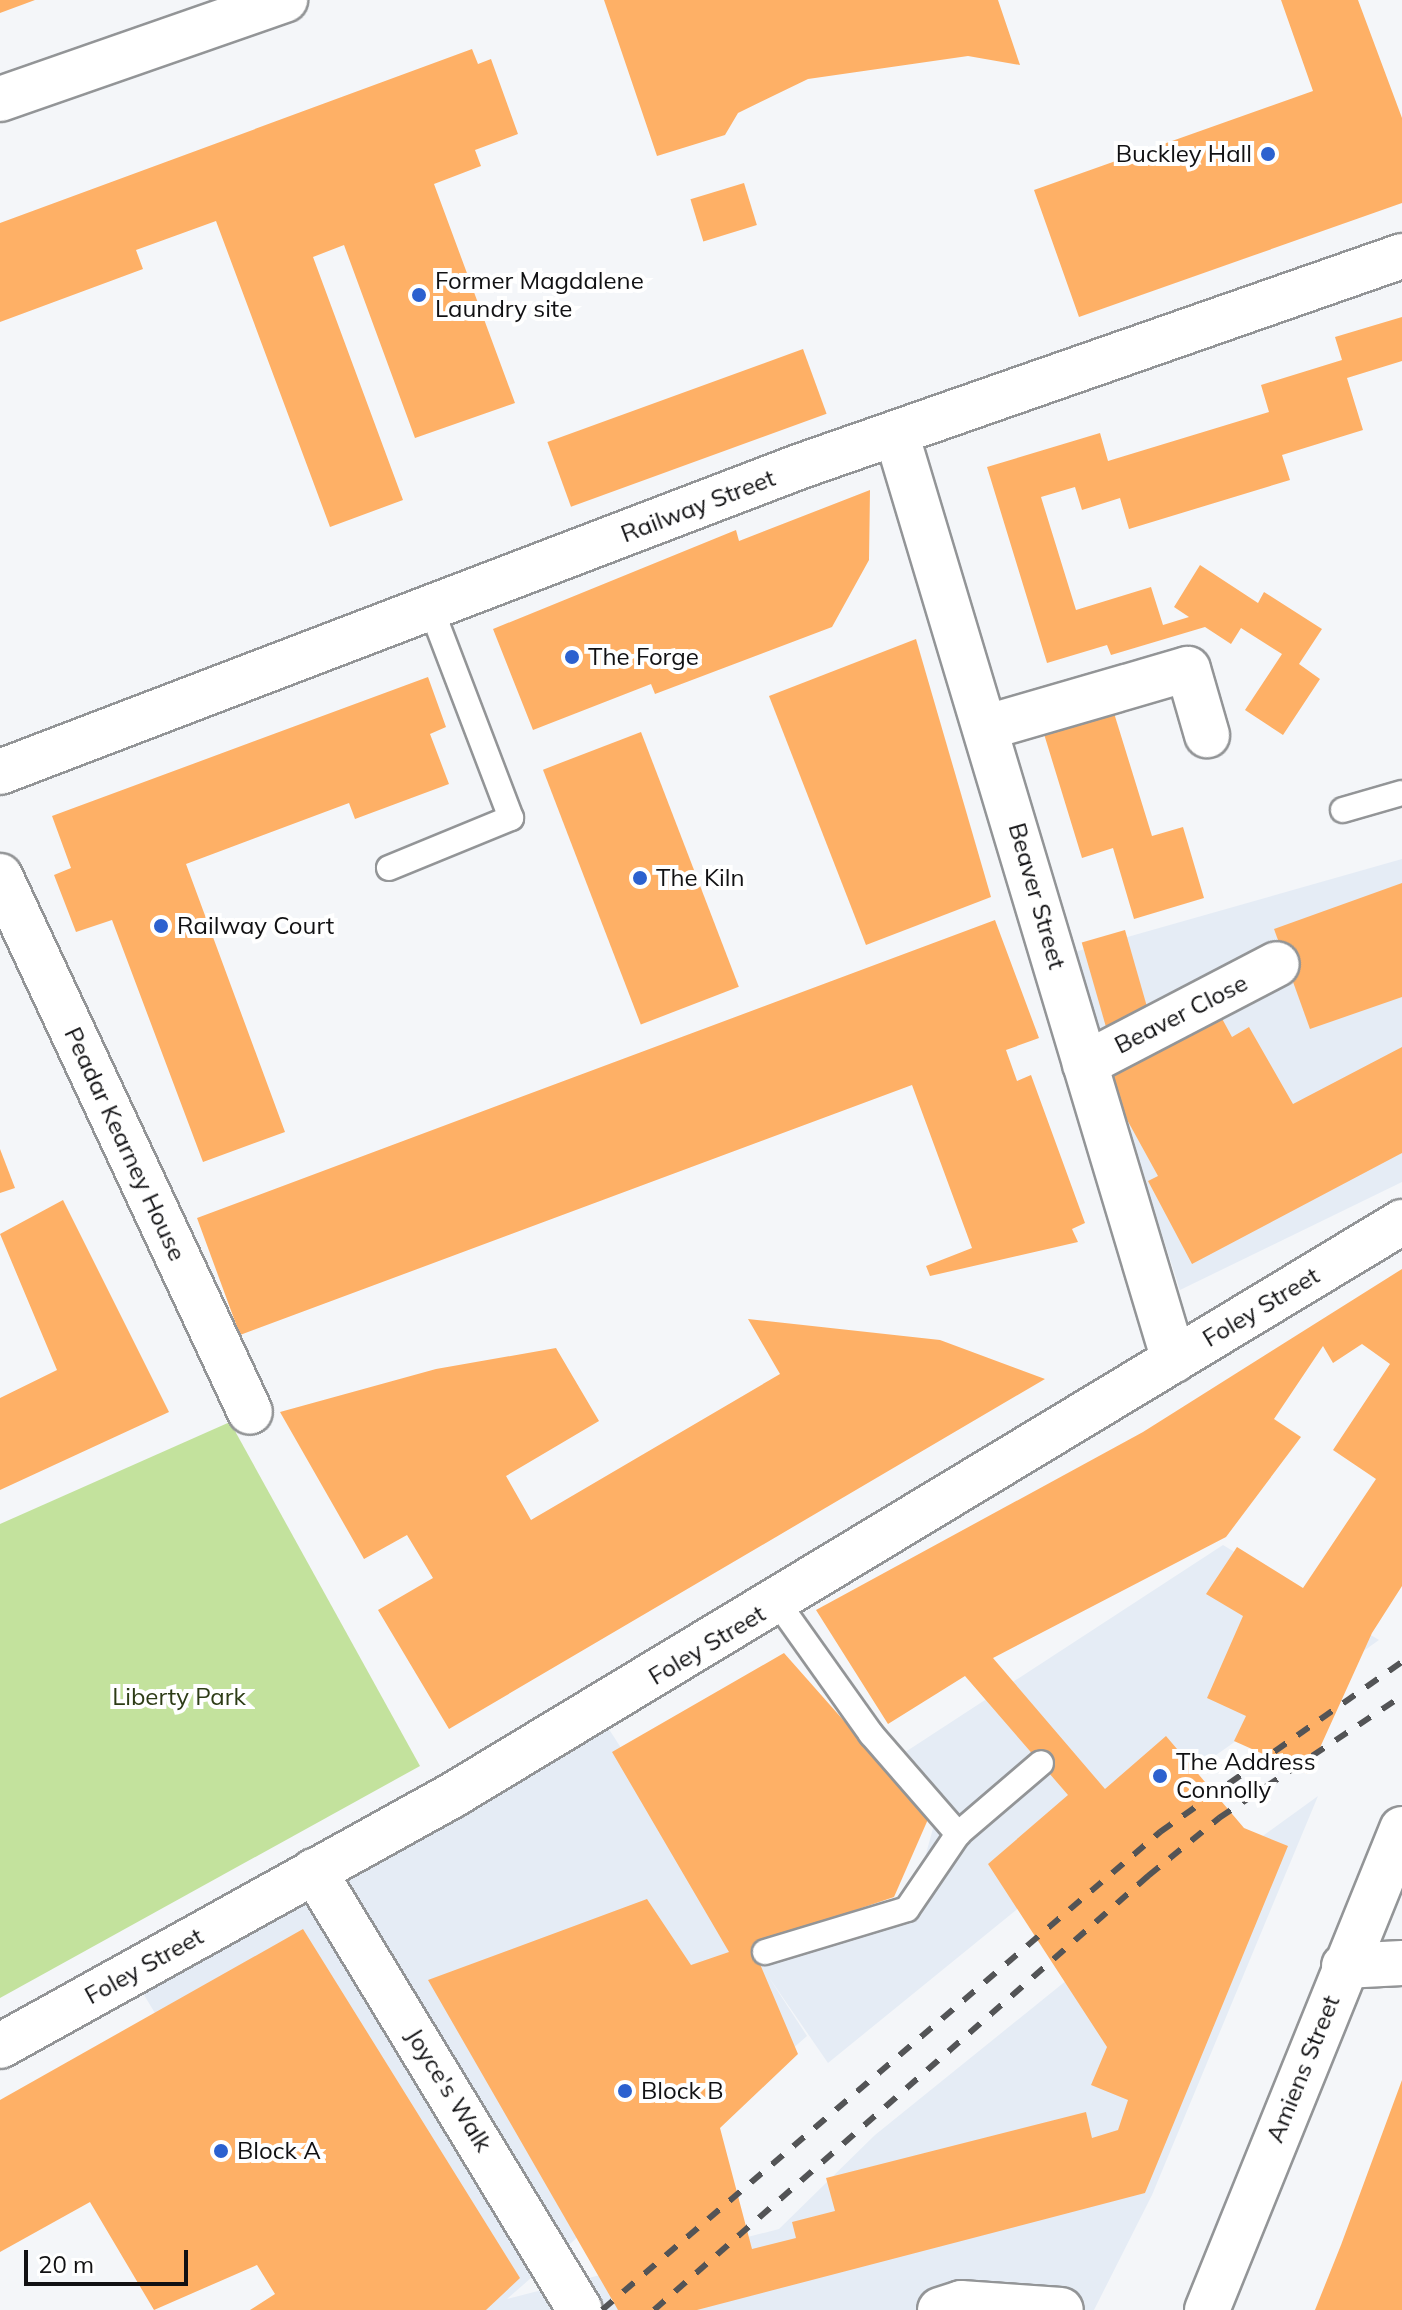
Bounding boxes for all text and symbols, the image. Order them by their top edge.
place label: Buckley Hall [1116,140,1252,168]
marker: Buckley Hall [1259,145,1277,163]
place label: Former Magdalene Laundry site [435,267,644,323]
marker: Former Magdalene Laundry site [410,286,428,304]
street label: Railway Street [617,463,779,549]
place label: The Forge [588,643,699,671]
marker: The Forge [563,648,581,666]
street label: Beaver Street [1002,820,1072,972]
place label: The Kiln [656,864,745,892]
marker: The Kiln [631,869,649,887]
place label: Railway Court [177,912,334,940]
marker: Railway Court [152,917,170,935]
street label: Beaver Close [1110,968,1252,1060]
street label: Peadar Kearney House [58,1023,192,1265]
street label: Foley Street [1198,1261,1324,1353]
street label: Foley Street [644,1599,770,1691]
park label: Liberty Park [112,1683,246,1711]
place label: The Address Connolly [1176,1748,1316,1804]
marker: The Address Connolly [1151,1767,1169,1785]
street label: Foley Street [80,1922,208,2010]
street label: Amiens Street [1260,1991,1346,2147]
street label: Joyce's Walk [400,2023,498,2157]
place label: Block B [641,2077,724,2105]
marker: Block B [616,2082,634,2100]
place label: Block A [237,2137,321,2165]
marker: Block A [212,2142,230,2160]
scale bar [28,2234,192,2284]
text: 20 m [38,2249,94,2279]

